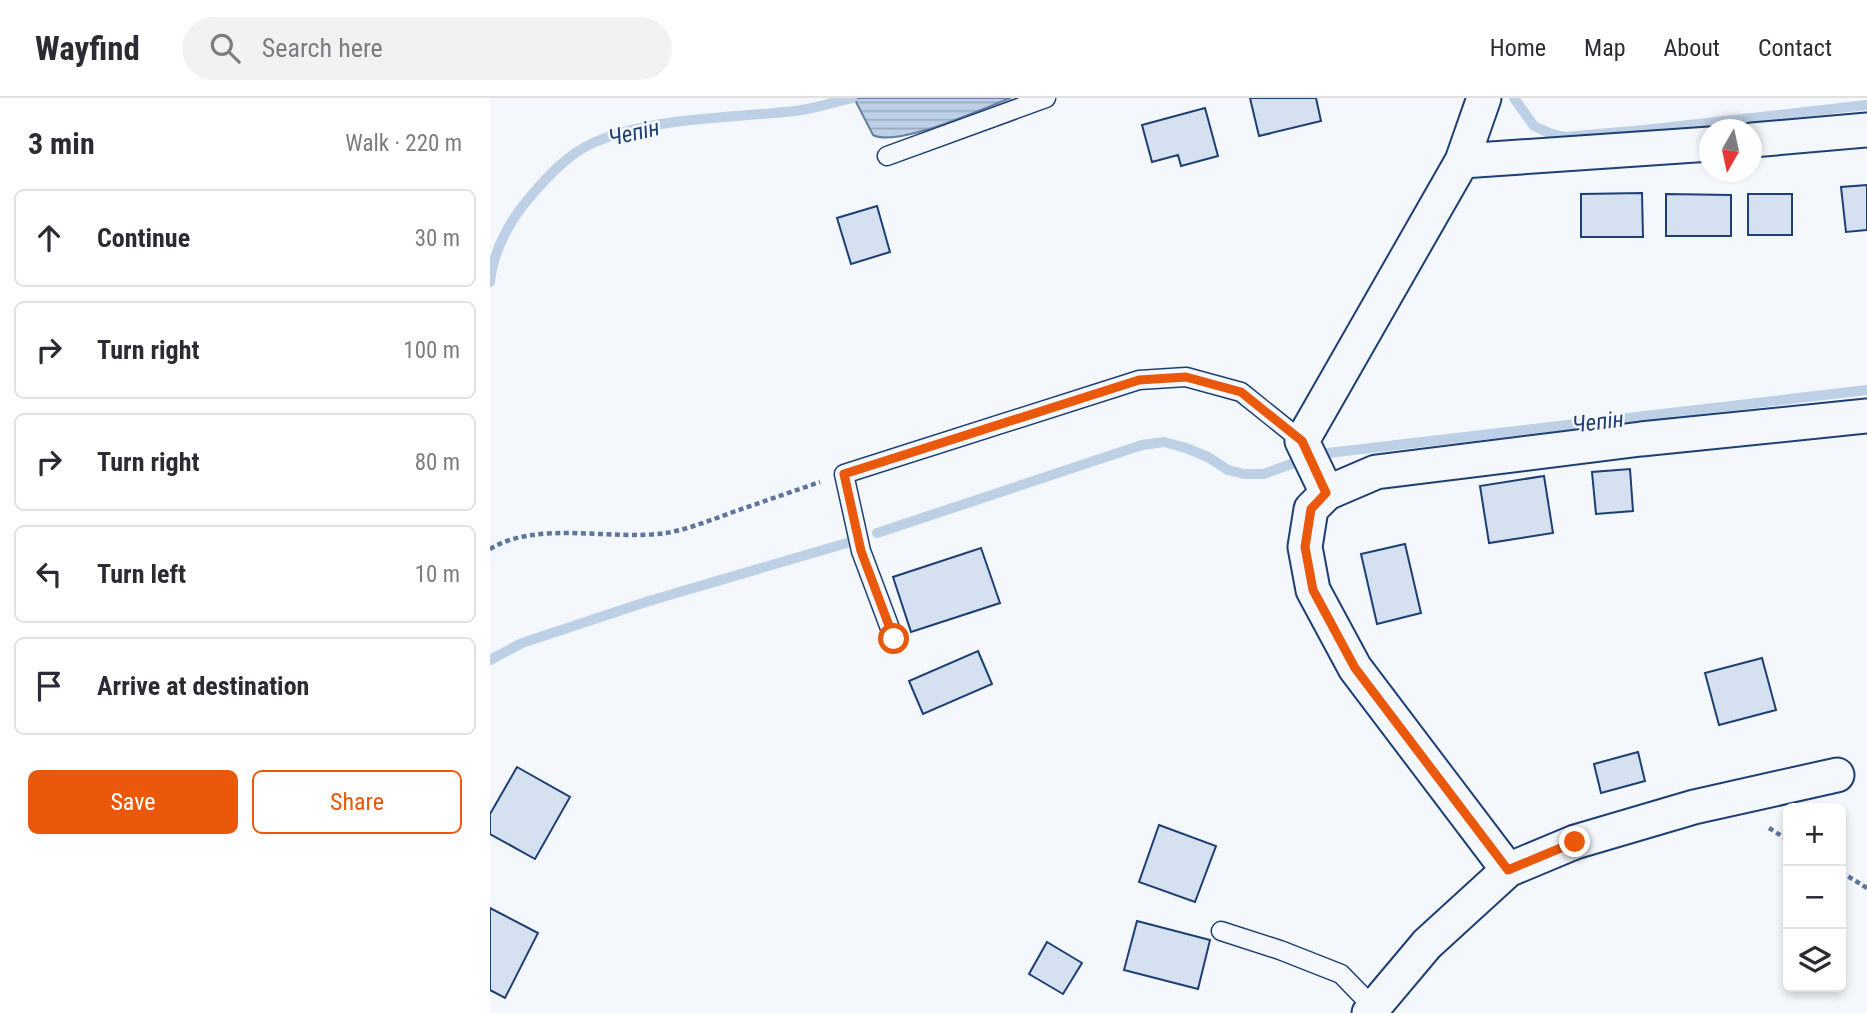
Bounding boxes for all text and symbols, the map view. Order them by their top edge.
search box [182,17,672,80]
text: Wayfind [35,29,140,68]
icon: search [206,29,244,67]
text: Search here [262,33,383,63]
text: Home [1490,34,1546,62]
text: Map [1584,34,1626,62]
text: About [1664,34,1720,62]
text: Contact [1758,34,1832,62]
water label: Чепін [606,114,662,152]
north arrow [1699,119,1762,182]
text: 3 min [28,126,95,161]
text: Walk · 220 m [345,130,462,157]
icon: ahead [30,219,68,257]
text: Continue [97,223,190,253]
text: 30 m [415,225,460,252]
icon: right [30,331,68,369]
text: Turn right [97,335,199,365]
text: 100 m [403,337,460,364]
water label: Чепін [1571,405,1625,439]
icon: right [30,443,68,481]
text: Turn right [97,447,199,477]
text: 80 m [415,449,460,476]
icon: left [30,555,68,593]
text: Turn left [97,559,186,589]
text: 10 m [415,561,460,588]
route start [878,623,909,654]
icon: arrive [30,667,68,705]
text: Arrive at destination [97,671,309,701]
button: Save [28,770,238,834]
button: Share [252,770,462,834]
map controls [1783,803,1846,992]
button: + [1783,803,1846,866]
route end [1559,826,1590,857]
button: − [1783,866,1846,929]
button: layers [1783,929,1846,992]

